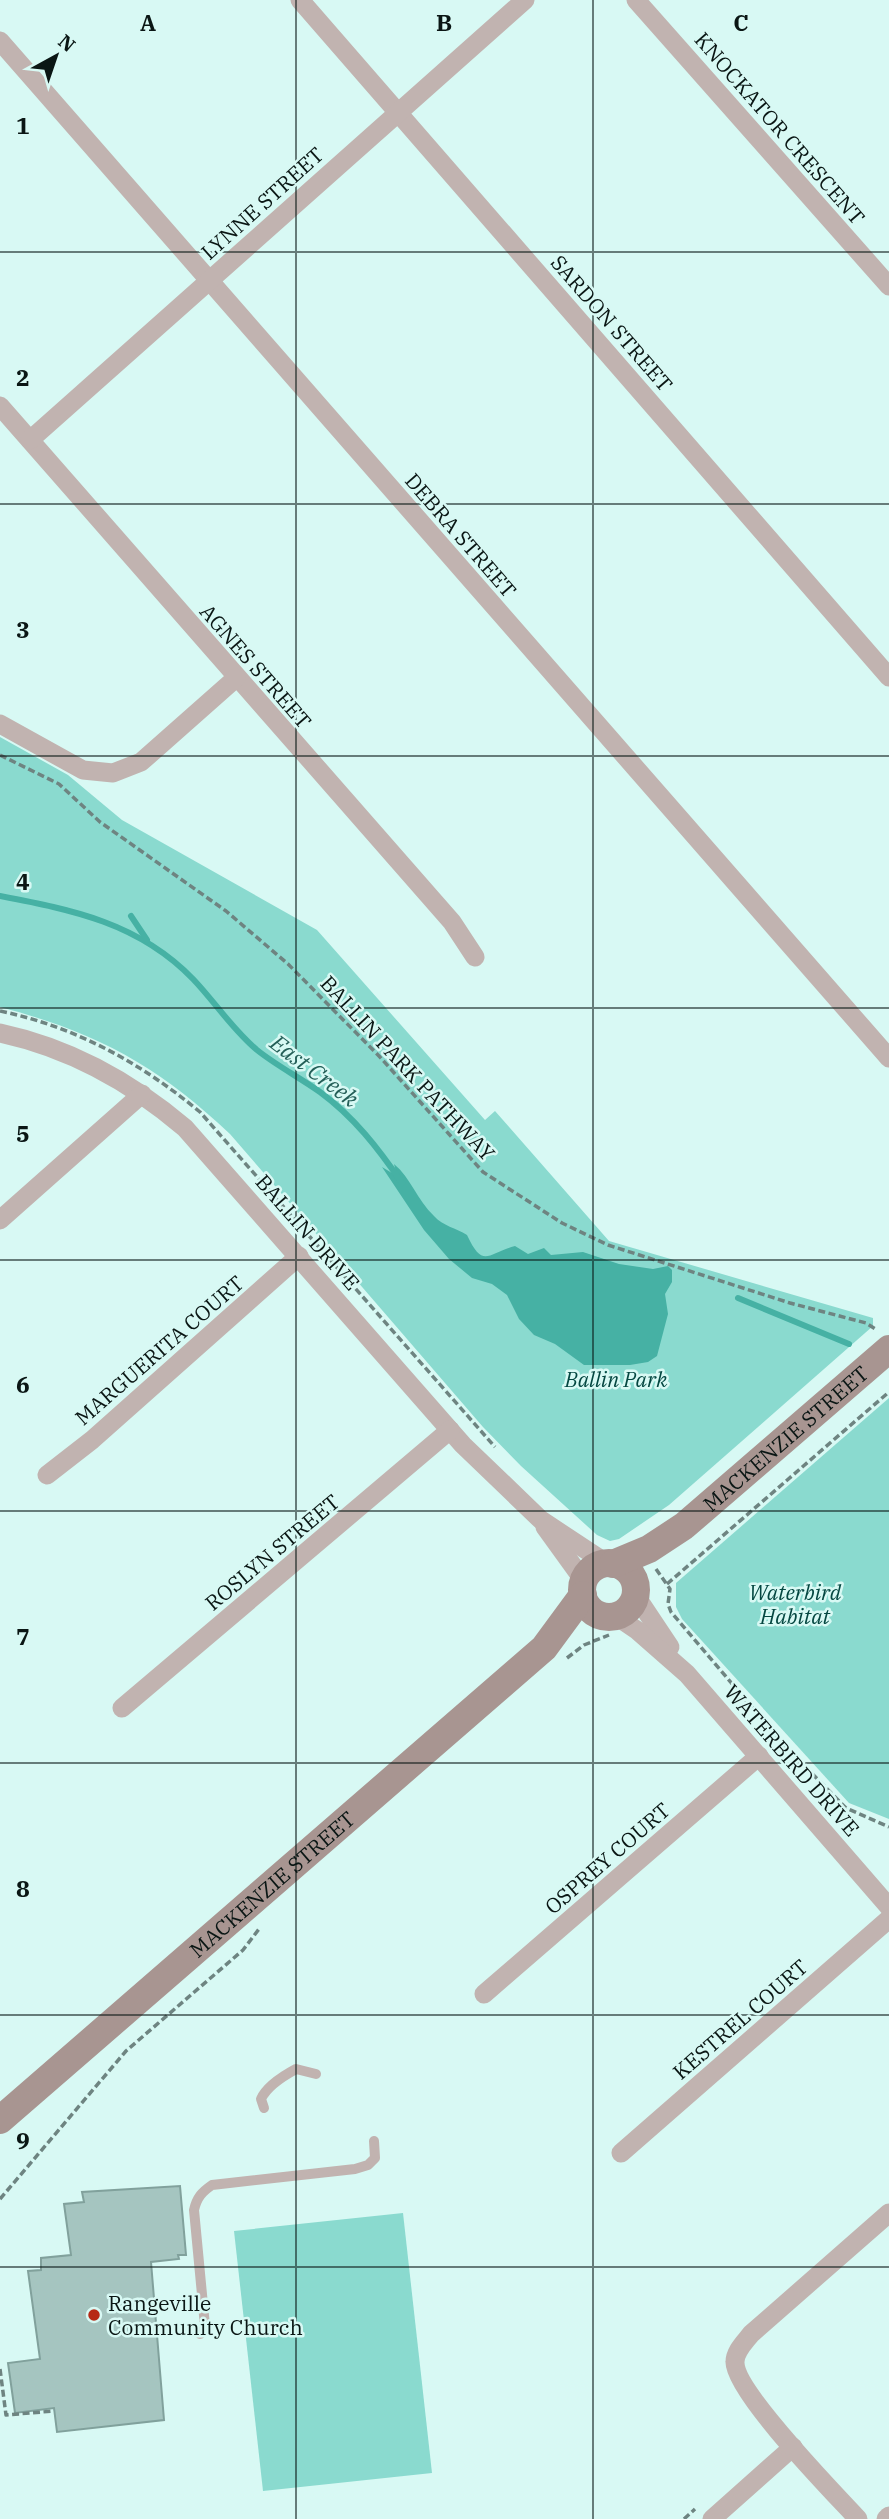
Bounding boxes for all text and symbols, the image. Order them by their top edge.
text: A [140,7,156,37]
text: B [436,7,452,37]
text: C [733,7,749,37]
north arrow [21,21,91,91]
street label: KNOCKATOR CRESCENT [689,26,871,230]
text: N [53,29,80,57]
text: 1 [16,110,30,140]
street label: LYNNE STREET [195,140,329,266]
street label: SARDON STREET [545,249,679,397]
text: 2 [16,362,30,392]
street label: DEBRA STREET [399,467,523,603]
street label: AGNES STREET [194,598,318,734]
text: 3 [16,614,30,644]
text: 4 [16,866,30,896]
street label: BALLIN PARK PATHWAY [315,969,501,1167]
water label: East Creek [264,1026,366,1113]
text: 5 [16,1118,30,1148]
street label: BALLIN DRIVE [250,1168,366,1296]
street label: MARGUERITA COURT [69,1269,249,1431]
street label: MACKENZIE STREET [697,1359,874,1518]
park label: Ballin Park [564,1365,668,1393]
text: 6 [16,1369,30,1399]
street label: ROSLYN STREET [199,1488,345,1616]
park label: Waterbird Habitat [749,1578,842,1630]
text: 7 [16,1621,30,1651]
street label: WATERBIRD DRIVE [718,1678,866,1842]
street label: OSPREY COURT [539,1796,675,1920]
street label: MACKENZIE STREET [183,1805,360,1963]
text: 8 [16,1873,30,1903]
street label: KESTREL COURT [667,1953,813,2085]
text: 9 [16,2125,30,2155]
place label: Rangeville Community Church [108,2289,303,2341]
marker: Rangeville Community Church [86,2307,102,2323]

